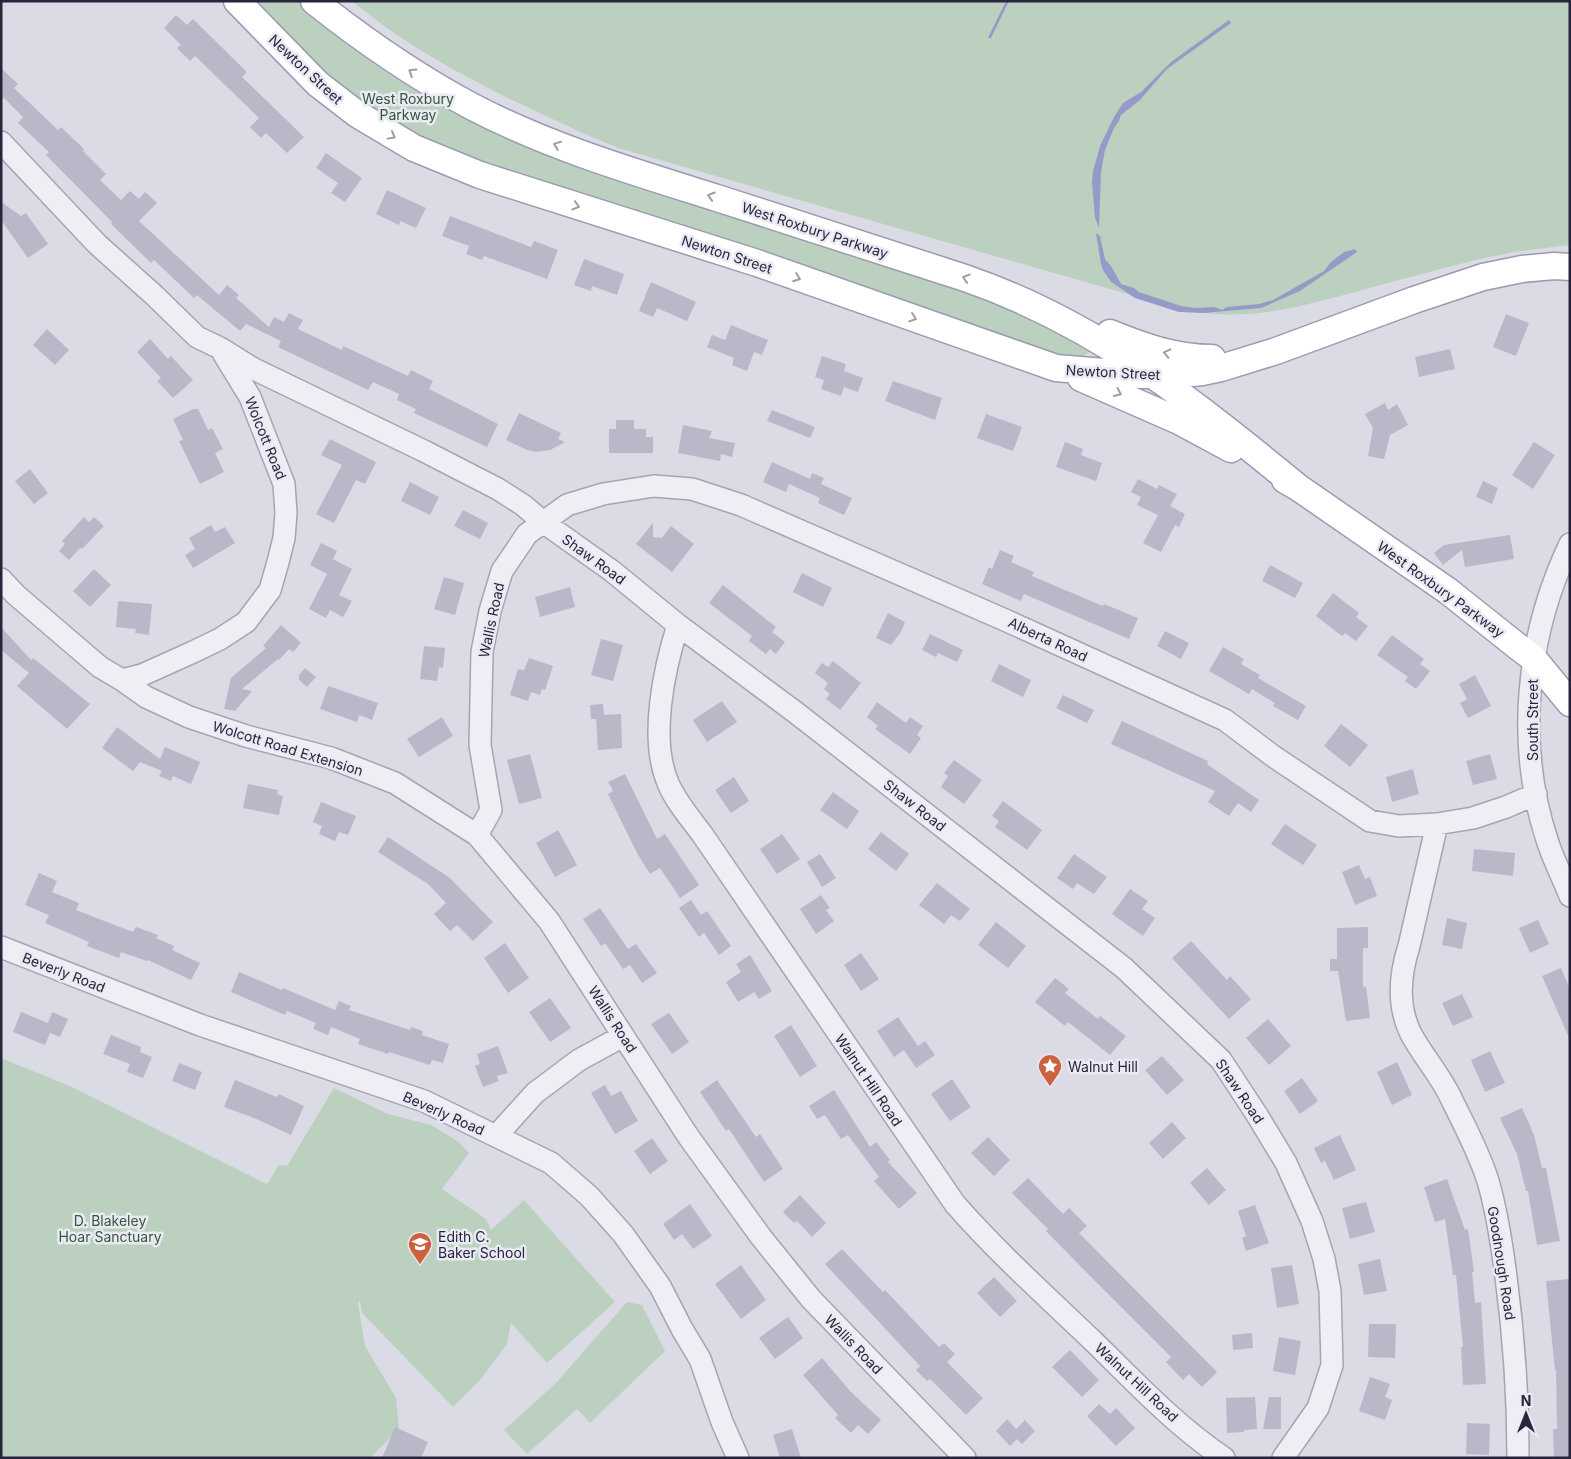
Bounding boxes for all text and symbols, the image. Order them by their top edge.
street label: Newton Street [266,31,347,108]
one-way arrow [409,68,418,78]
park label: West Roxbury Parkway [362,90,454,123]
one-way arrow [386,130,395,140]
one-way arrow [553,141,562,151]
one-way arrow [708,192,716,202]
street label: West Roxbury Parkway [740,198,890,262]
one-way arrow [571,200,580,210]
street label: Newton Street [679,231,775,277]
one-way arrow [792,272,801,282]
one-way arrow [962,274,971,284]
one-way arrow [909,312,917,322]
one-way arrow [1162,348,1171,359]
street label: Newton Street [1065,361,1161,383]
one-way arrow [1113,387,1122,398]
street label: Wolcott Road [242,394,290,482]
street label: Shaw Road [559,530,629,588]
street label: West Roxbury Parkway [1374,537,1508,641]
street label: Wallis Road [475,581,507,659]
street label: Alberta Road [1006,613,1090,665]
street label: South Street [1524,679,1541,761]
street label: Wolcott Road Extension [211,717,365,779]
street label: Shaw Road [880,775,950,835]
street label: Beverly Road [20,948,108,996]
street label: Wallis Road [585,982,641,1056]
street label: Walnut Hill Road [832,1031,906,1129]
place icon: Walnut Hill [1037,1053,1063,1087]
street label: Shaw Road [1212,1055,1268,1127]
place label: Walnut Hill [1068,1058,1138,1075]
street label: Beverly Road [401,1087,487,1139]
street label: Goodnough Road [1485,1205,1519,1321]
park label: D. Blakeley Hoar Sanctuary [58,1212,162,1245]
place label: Edith C. Baker School [438,1228,525,1261]
school or university icon: Edith C. Baker School [407,1231,433,1265]
street label: Wallis Road [821,1311,887,1377]
street label: Walnut Hill Road [1092,1339,1182,1425]
north arrow [1501,1389,1551,1439]
text: N [1521,1392,1531,1409]

